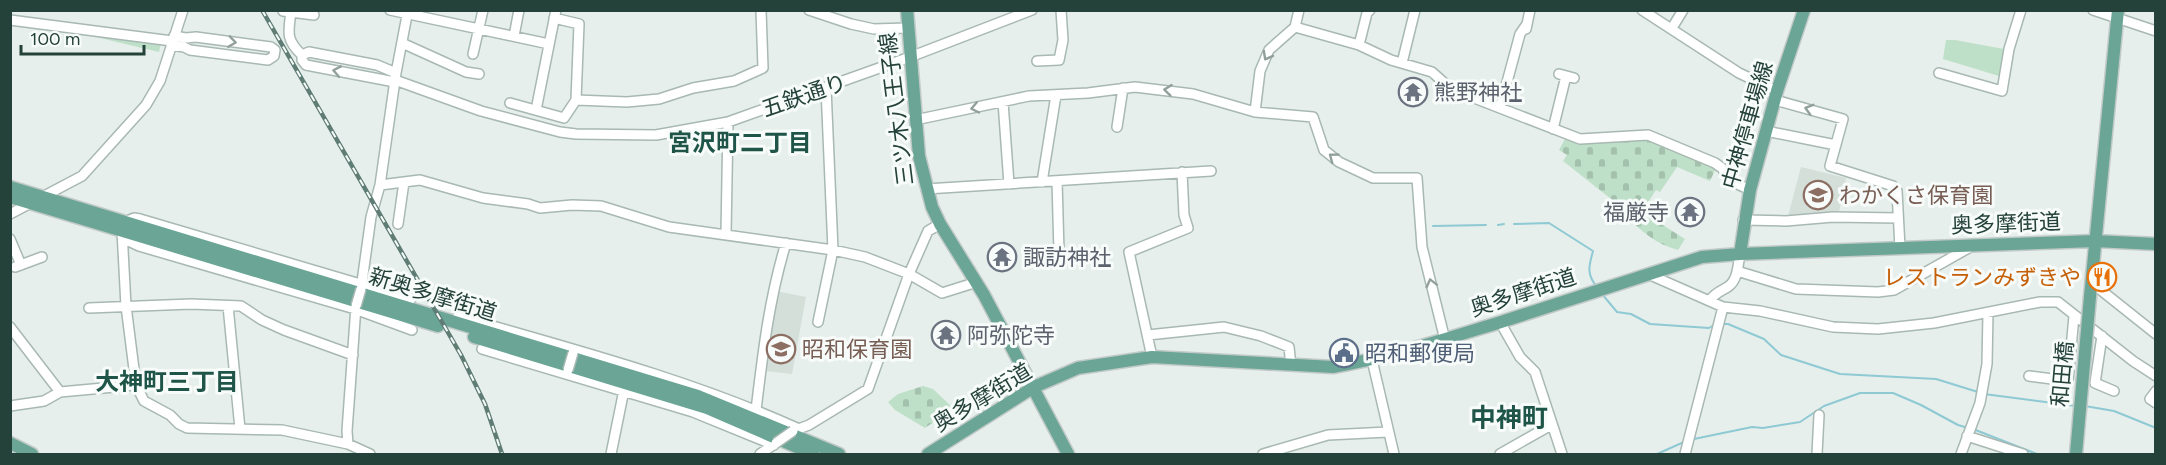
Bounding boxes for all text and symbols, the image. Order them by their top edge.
scale bar [21,18,144,56]
text: 100 m [30,28,80,50]
street label: 三ツ木八王子線 [874,31,919,187]
one-way arrow [227,35,236,47]
one-way arrow [1263,50,1274,60]
street label: 中神停車場線 [1716,58,1779,192]
one-way arrow [333,65,343,78]
street label: 五鉄通り [758,68,850,123]
temple icon: 熊野神社 [1397,76,1429,108]
place label: 熊野神社 [1434,79,1522,106]
one-way arrow [1164,84,1173,97]
one-way arrow [970,101,980,114]
one-way arrow [1804,104,1814,117]
district label: 宮沢町二丁目 [668,128,812,157]
one-way arrow [1329,154,1340,165]
school or university icon: わかくさ保育園 [1802,179,1834,211]
place label: わかくさ保育園 [1839,182,1993,209]
temple icon: 福厳寺 [1674,196,1706,228]
place label: 福厳寺 [1603,199,1669,226]
street label: 奥多摩街道 [1951,208,2061,239]
temple icon: 諏訪神社 [986,241,1018,273]
place label: 諏訪神社 [1023,244,1111,271]
restaurant icon: レストランみずきや [2086,261,2118,293]
street label: 新奥多摩街道 [366,262,500,327]
street label: 奥多摩街道 [1467,263,1580,322]
place label: レストランみずきや [1883,264,2081,291]
one-way arrow [1425,278,1438,288]
temple icon: 阿弥陀寺 [930,319,962,351]
place label: 阿弥陀寺 [967,322,1055,349]
school or university icon: 昭和保育園 [765,333,797,365]
place label: 昭和保育園 [802,336,912,363]
public building icon: 昭和郵便局 [1328,337,1360,369]
place label: 昭和郵便局 [1365,340,1475,367]
street label: 和田橋 [2046,340,2079,408]
street label: 奥多摩街道 [928,358,1036,437]
district label: 大神町三丁目 [95,367,239,396]
district label: 中神町 [1470,402,1548,434]

